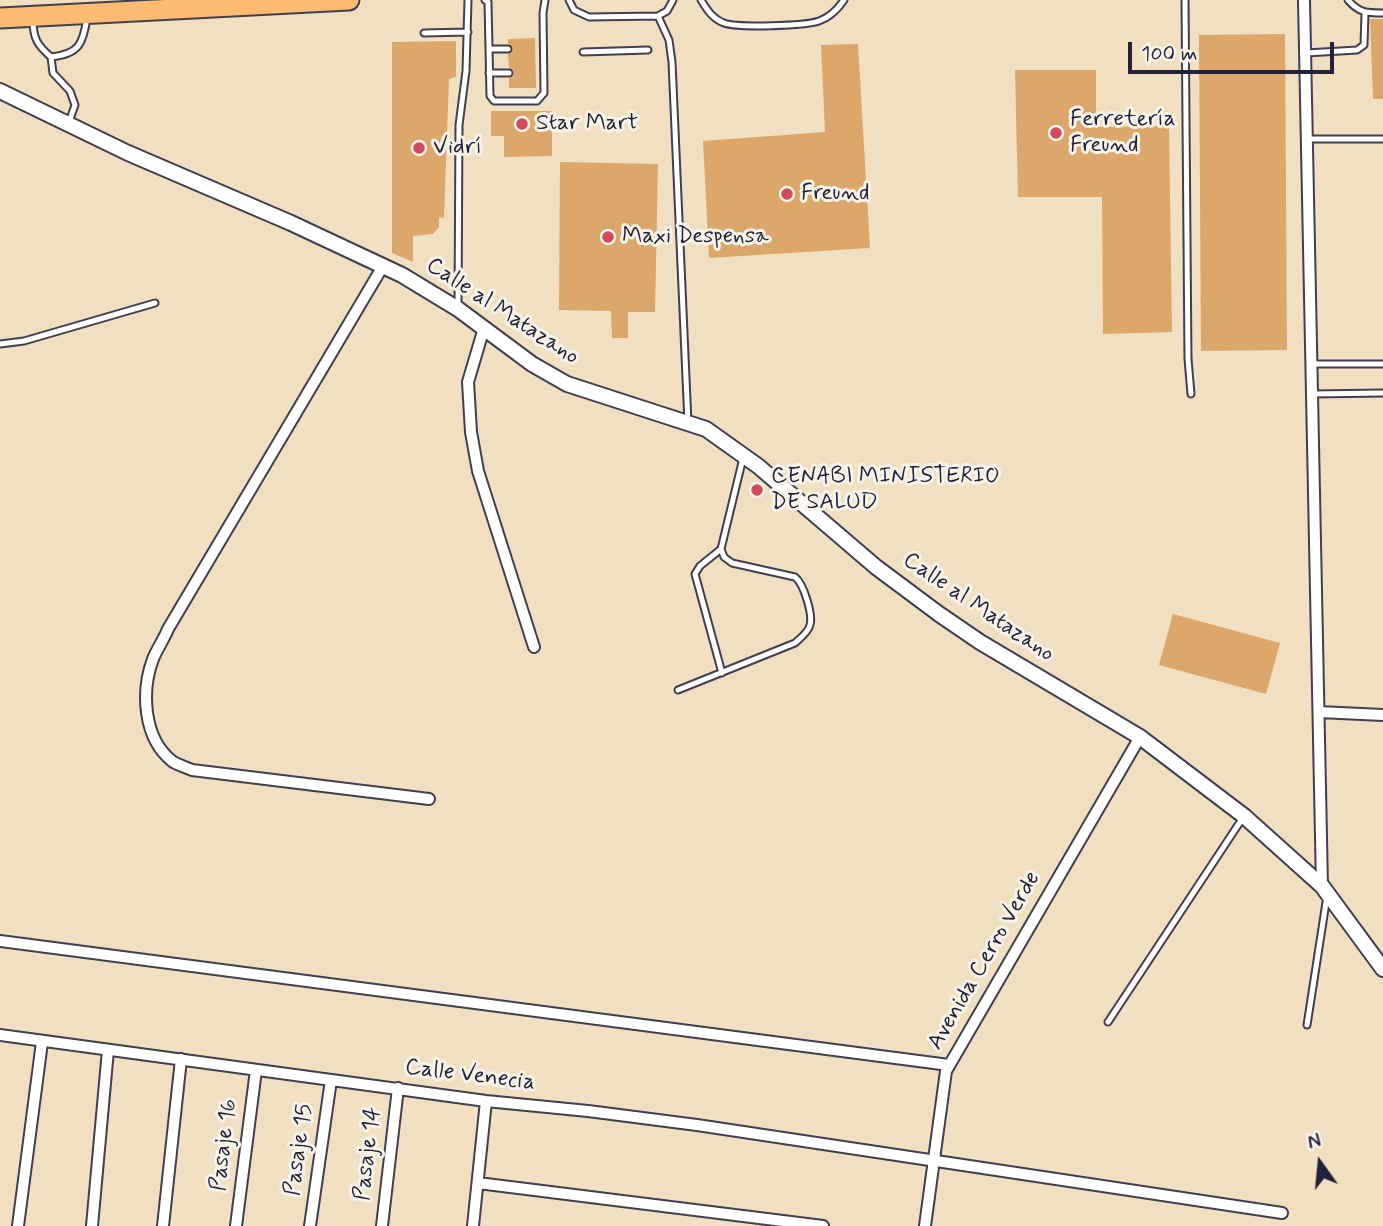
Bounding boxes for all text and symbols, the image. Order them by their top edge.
scale bar [1131,28,1338,72]
text: 100 m [1141,40,1197,68]
place label: Ferretería Freund [1070,106,1176,160]
place label: Star Mart [536,110,638,138]
marker: Star Mart [514,116,530,132]
marker: Ferretería Freund [1048,125,1064,141]
place label: Vidrí [433,134,482,162]
marker: Vidrí [411,140,427,156]
place label: Freund [801,180,870,208]
marker: Freund [779,186,795,202]
place label: Maxi Despensa [622,223,769,251]
marker: Maxi Despensa [600,229,616,245]
street label: Calle al Matazano [420,252,584,372]
place label: CENABI MINISTERIO DE SALUD [771,463,1000,517]
marker: CENABI MINISTERIO DE SALUD [749,482,765,498]
street label: Calle al Matazano [897,547,1059,669]
street label: Avenida Cerro Verde [923,867,1047,1055]
street label: Calle Venecia [403,1054,537,1098]
street label: Pasaje 16 [206,1097,244,1193]
street label: Pasaje 15 [280,1102,320,1198]
street label: Pasaje 14 [350,1106,388,1202]
north arrow [1285,1128,1355,1198]
text: N [1305,1129,1324,1156]

